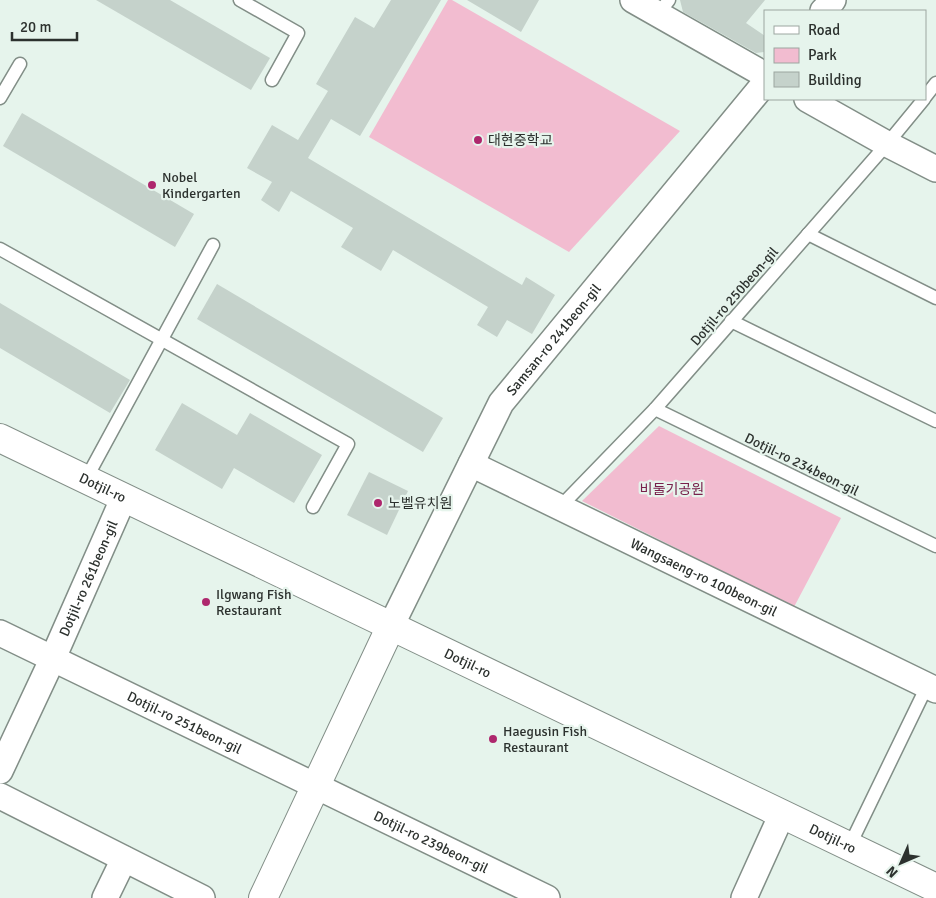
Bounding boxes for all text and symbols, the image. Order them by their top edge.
scale bar [12,10,78,42]
legend [764,10,926,100]
text: 20 m [20,18,51,36]
text: Road [808,21,840,39]
text: Park [808,46,837,64]
text: Building [808,71,862,89]
place label: 대현중학교 [488,132,553,149]
marker: 대현중학교 [472,134,484,146]
place label: Nobel Kindergarten [162,169,241,202]
marker: Nobel Kindergarten [146,179,158,191]
street label: Dotjil-ro 250beon-gil [687,244,782,349]
street label: Samsan-ro 241beon-gil [503,281,605,399]
street label: Dotjil-ro 234beon-gil [742,429,862,500]
street label: Dotjil-ro [76,469,129,506]
park label: 비둘기공원 [640,481,704,498]
place label: 노벨유치원 [388,495,452,512]
marker: 노벨유치원 [372,497,384,509]
street label: Dotjil-ro 261beon-gil [56,518,122,639]
street label: Wangsaeng-ro 100beon-gil [628,535,780,621]
place label: Ilgwang Fish Restaurant [216,586,292,619]
marker: Ilgwang Fish Restaurant [200,596,212,608]
street label: Dotjil-ro [441,645,494,682]
street label: Dotjil-ro 251beon-gil [124,688,244,758]
place label: Haegusin Fish Restaurant [503,723,587,756]
marker: Haegusin Fish Restaurant [487,733,499,745]
street label: Dotjil-ro 239beon-gil [371,807,491,877]
street label: Dotjil-ro [806,820,859,857]
north arrow [876,838,926,888]
text: N [883,862,902,881]

